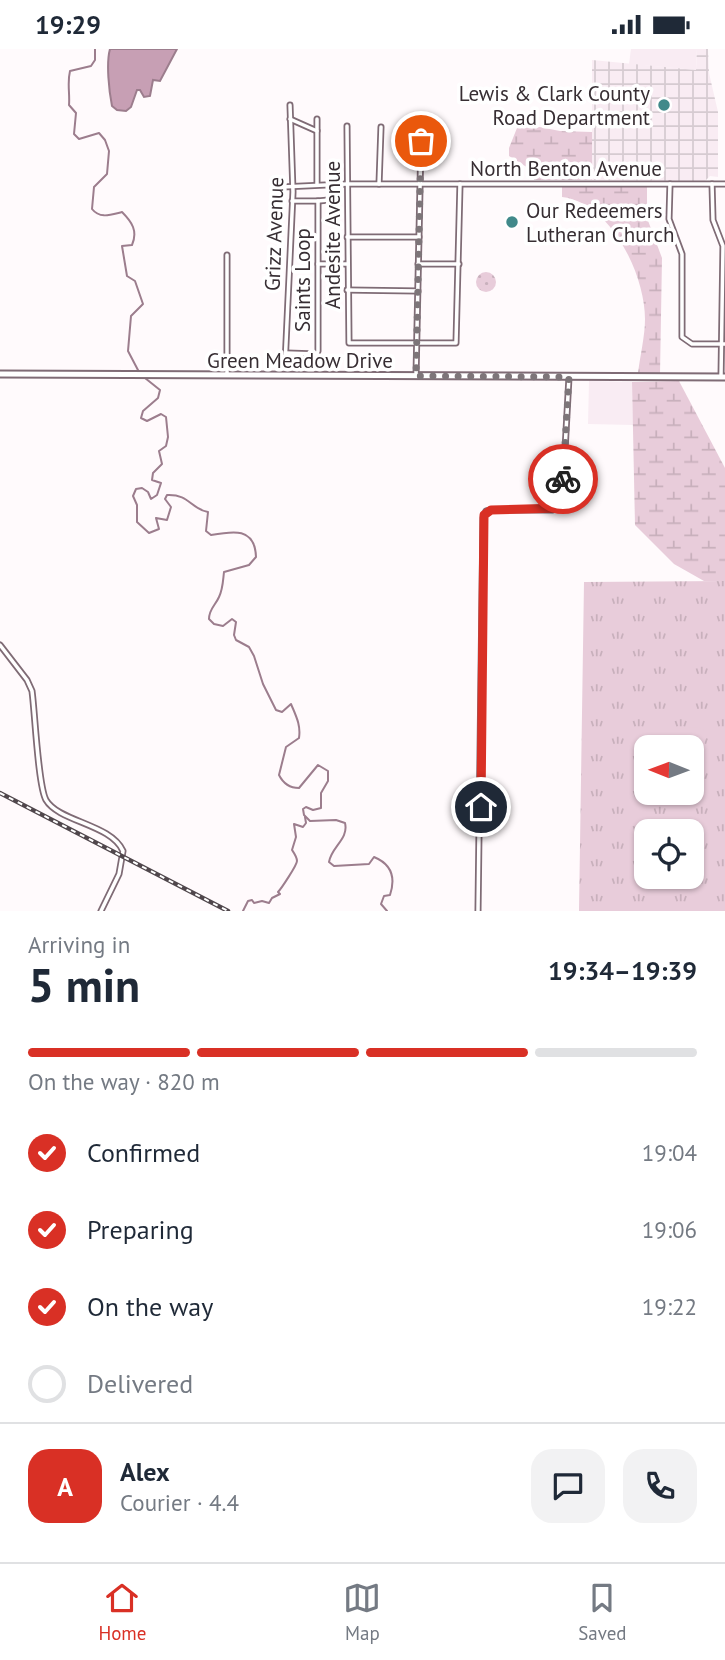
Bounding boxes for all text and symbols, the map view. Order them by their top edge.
text: 19:29 [35,8,101,41]
place label: Lewis & Clark County Road Department [459,80,650,131]
marker: Lewis & Clark County Road Department [656,97,672,113]
pin [391,111,451,171]
icon: bag [402,122,440,160]
street label: North Benton Avenue [470,155,662,182]
street label: Andesite Avenue [319,161,346,309]
street label: Grizz Avenue [259,176,289,292]
place label: Our Redeemers Lutheran Church [526,197,675,248]
marker: Our Redeemers Lutheran Church [504,214,520,230]
street label: Saints Loop [289,228,316,332]
street label: Green Meadow Drive [207,347,393,374]
courier [528,444,598,514]
icon: bike [544,460,582,498]
north arrow [634,735,704,805]
map controls [634,735,704,889]
pin [451,777,511,837]
icon: home [462,788,500,826]
button: locate [634,819,704,889]
text: Arriving in [28,930,130,959]
text: 19:34–19:39 [548,954,697,987]
text: 5 min [28,955,140,1015]
text: On the way · 820 m [28,1067,220,1096]
icon: check [28,1134,66,1172]
text: Confirmed [87,1136,200,1169]
text: 19:04 [642,1138,697,1167]
icon: check [28,1211,66,1249]
text: Preparing [87,1213,194,1246]
text: 19:06 [642,1215,697,1244]
icon: check [28,1288,66,1326]
text: On the way [87,1290,213,1323]
text: 19:22 [642,1292,697,1321]
text: Delivered [87,1367,193,1400]
button: chat [531,1449,605,1523]
button: phone [623,1449,697,1523]
text: Alex [120,1455,170,1488]
text: A [57,1470,73,1503]
text: Courier · 4.4 [120,1488,239,1517]
tab: Home [98,1579,146,1645]
tab: Map [343,1579,381,1645]
tab: Saved [578,1579,627,1645]

